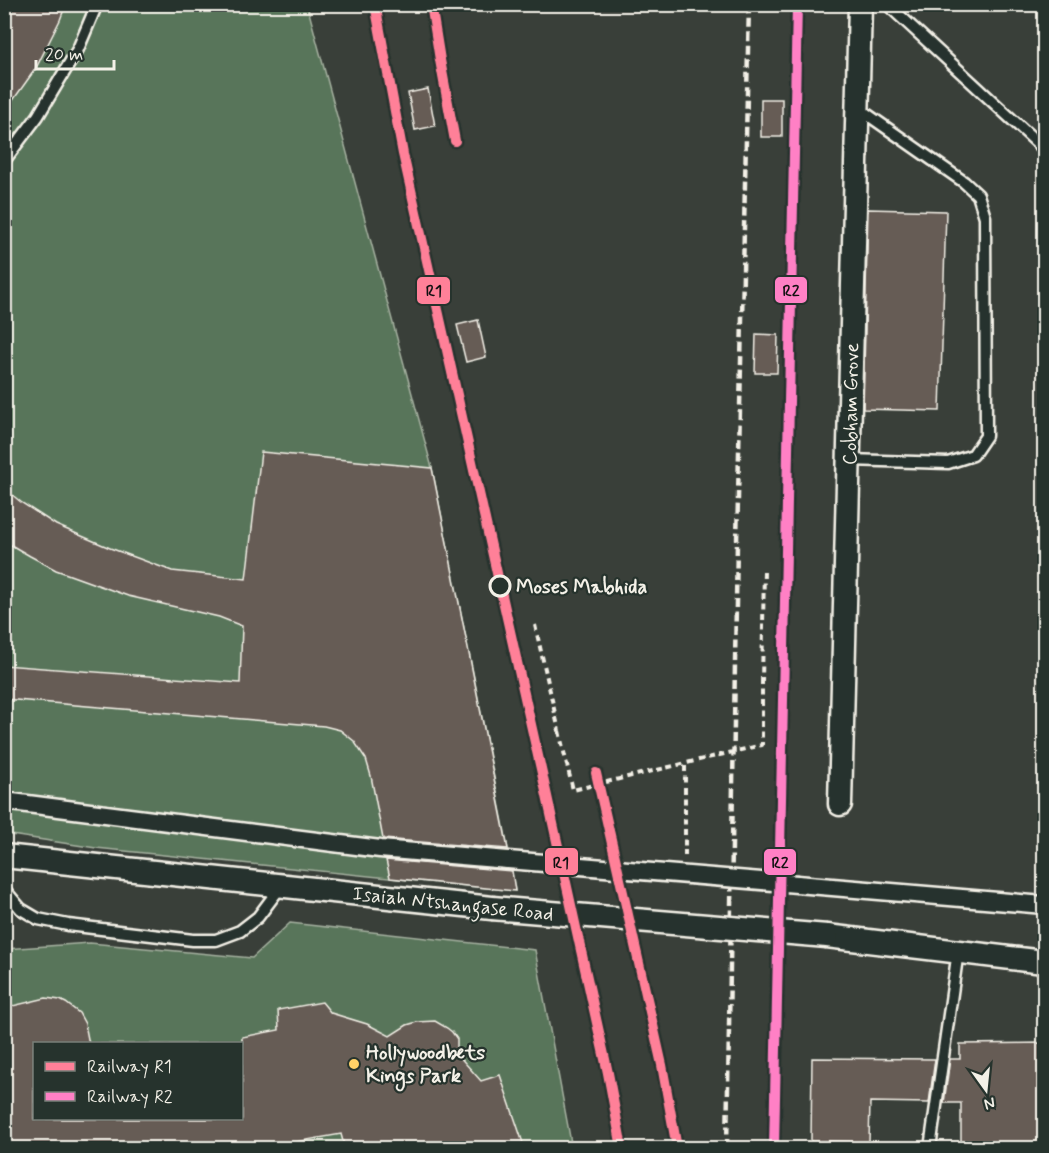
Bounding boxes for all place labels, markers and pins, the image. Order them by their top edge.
place label: Moses Mabhida [516,574,647,601]
marker: Moses Mabhida [489,575,511,597]
place label: Hollywoodbets Kings Park [366,1040,485,1092]
marker: Hollywoodbets Kings Park [347,1057,361,1071]

